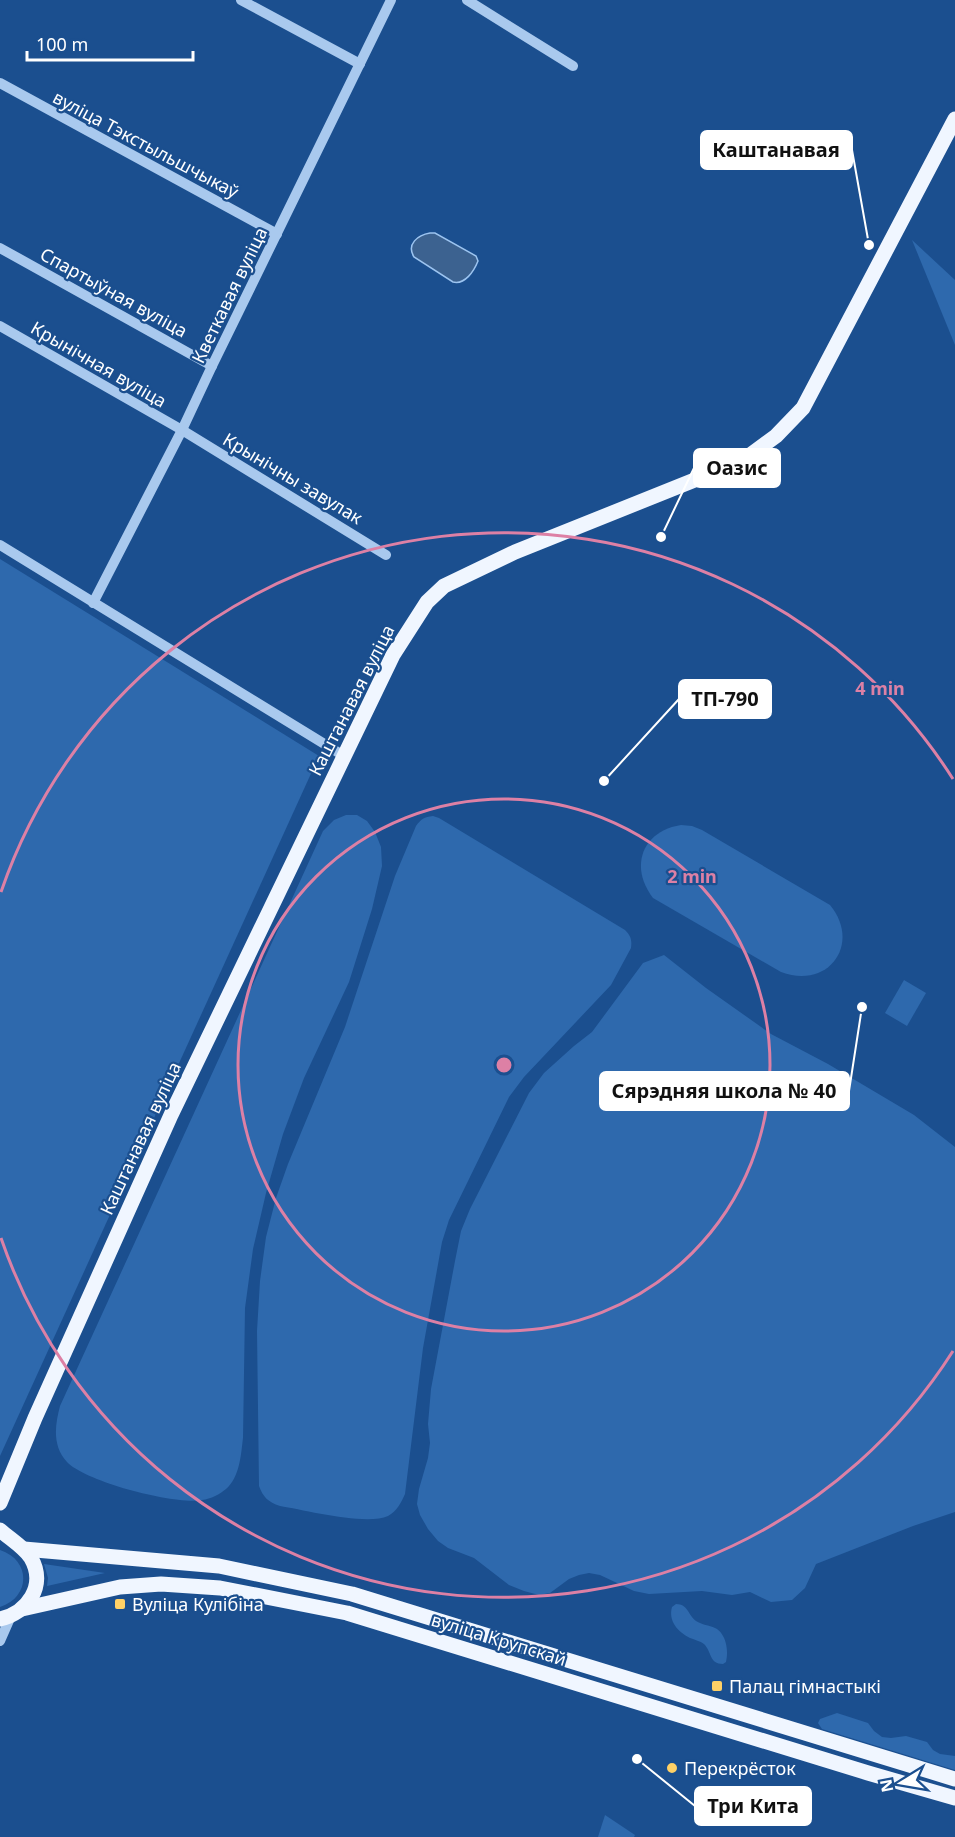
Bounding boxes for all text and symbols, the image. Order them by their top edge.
scale bar [27,24,194,62]
text: 100 m [36,32,88,56]
street label: вуліца Тэкстыльшчыкаў [49,85,244,204]
callout: Каштанавая [701,131,852,169]
text: Каштанавая [712,136,840,163]
street label: Кветкавая вуліца [186,223,272,367]
street label: Спартыўная вуліца [36,242,192,342]
street label: Крынічная вуліца [27,315,171,413]
street label: Крынічны завулак [219,427,368,529]
callout: Оазис [694,449,780,487]
text: Оазис [706,454,768,481]
street label: Каштанавая вуліца [303,620,399,780]
text: 4 min [855,676,905,700]
callout: ТП-790 [679,680,771,718]
text: ТП-790 [691,685,759,712]
text: 2 min [667,864,717,888]
centre of rings [494,1055,514,1075]
street label: Каштанавая вуліца [94,1058,186,1218]
callout: Сярэдняя школа № 40 [600,1072,849,1110]
text: Сярэдняя школа № 40 [612,1077,836,1104]
place label: Вуліца Кулібіна [132,1592,264,1616]
marker: Вуліца Кулібіна [113,1597,127,1611]
street label: вуліца Крупскай [428,1607,570,1671]
place label: Палац гімнастыкі [729,1674,881,1698]
marker: Палац гімнастыкі [710,1679,724,1693]
north arrow [871,1753,931,1813]
place label: Перекрёсток [684,1756,796,1780]
marker: Перекрёсток [665,1761,679,1775]
text: N [874,1777,898,1794]
callout: Три Кита [695,1787,811,1825]
text: Три Кита [707,1792,799,1819]

